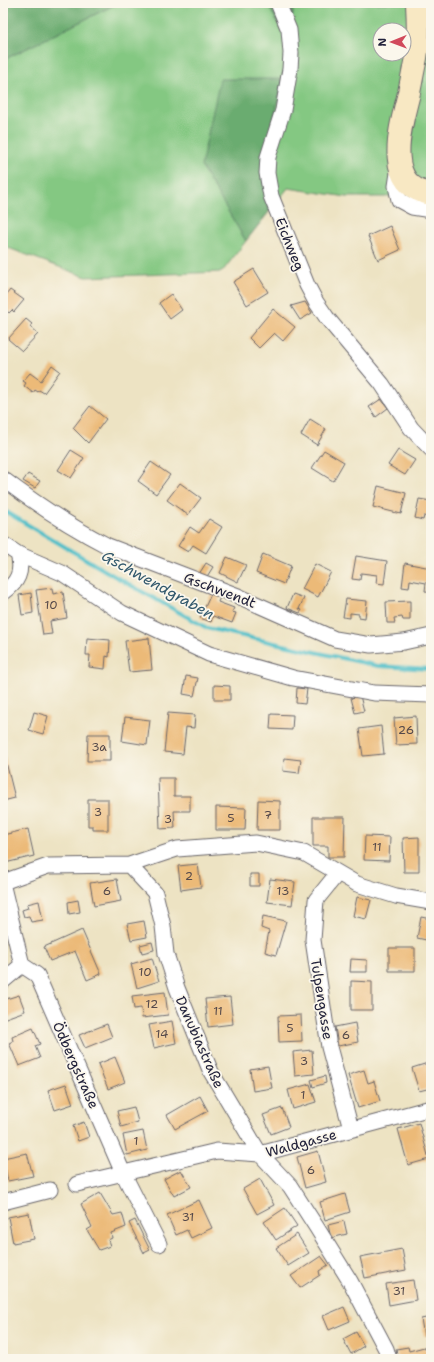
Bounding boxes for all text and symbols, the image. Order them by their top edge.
north arrow [372,22,412,62]
text: N [375,37,390,47]
street label: Eichweg [271,215,309,273]
water label: Gschwendgraben [98,546,218,624]
street label: Gschwendt [181,568,259,612]
house number: 10 [44,597,58,613]
house number: 26 [398,722,414,738]
house number: 3a [91,739,107,755]
house number: 3 [94,804,102,820]
house number: 7 [264,807,272,823]
house number: 5 [227,810,235,826]
house number: 3 [164,811,172,827]
house number: 11 [372,839,382,855]
house number: 2 [185,868,193,884]
house number: 6 [103,883,111,899]
house number: 13 [277,883,289,899]
street label: Tulpengasse [307,957,337,1041]
house number: 10 [138,964,152,980]
street label: Danubiastraße [172,993,228,1091]
house number: 12 [146,996,158,1012]
house number: 11 [213,1003,223,1019]
street label: Ödbergstraße [49,1019,103,1111]
house number: 5 [286,1020,294,1036]
house number: 14 [156,1026,168,1042]
house number: 6 [342,1027,350,1043]
house number: 3 [300,1053,308,1069]
house number: 1 [300,1087,306,1103]
street label: Waldgasse [264,1125,339,1161]
house number: 1 [133,1133,139,1149]
house number: 6 [307,1162,315,1178]
house number: 31 [182,1209,194,1225]
house number: 31 [393,1283,405,1299]

